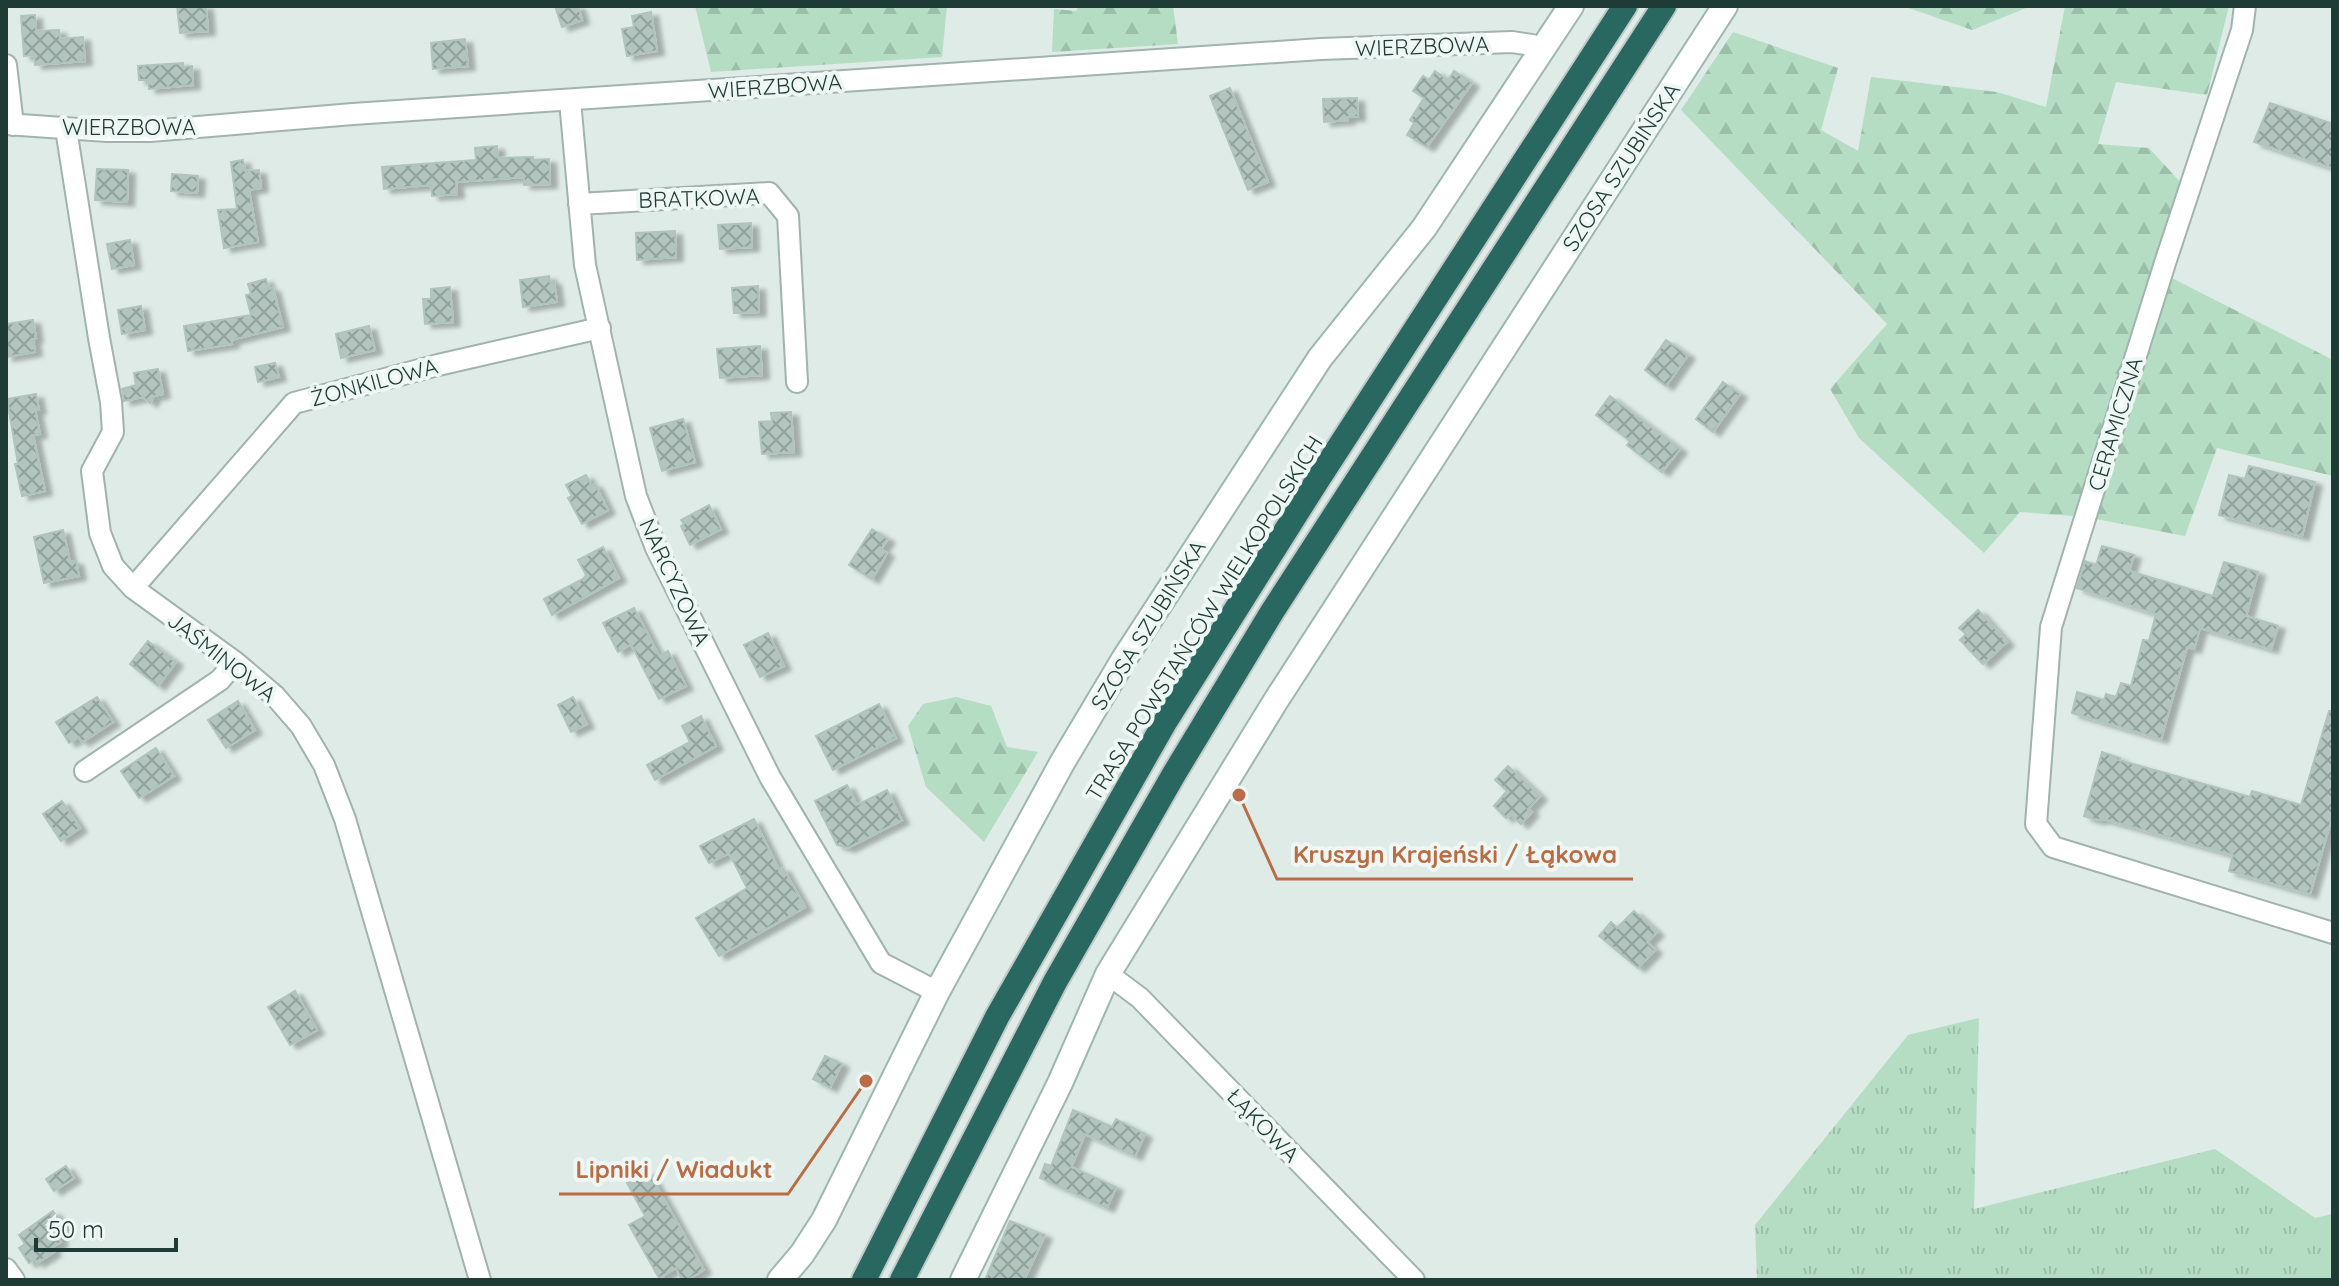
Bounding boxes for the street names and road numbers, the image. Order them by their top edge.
street label: WIERZBOWA [1354,30,1490,62]
street label: WIERZBOWA [707,67,843,105]
street label: SZOSA SZUBIŃSKA [1556,77,1686,257]
street label: WIERZBOWA [62,113,196,141]
street label: BRATKOWA [638,182,760,214]
street label: ŻONKILOWA [307,352,441,412]
street label: CERAMICZNA [2081,354,2149,494]
street label: TRASA POWSTAŃCÓW WIELKOPOLSKICH [1079,430,1329,806]
street label: NARCYZOWA [633,514,717,650]
street label: SZOSA SZUBIŃSKA [1084,535,1212,715]
street label: JAŚMINOWA [162,606,282,708]
street label: ŁĄKOWA [1221,1082,1305,1168]

